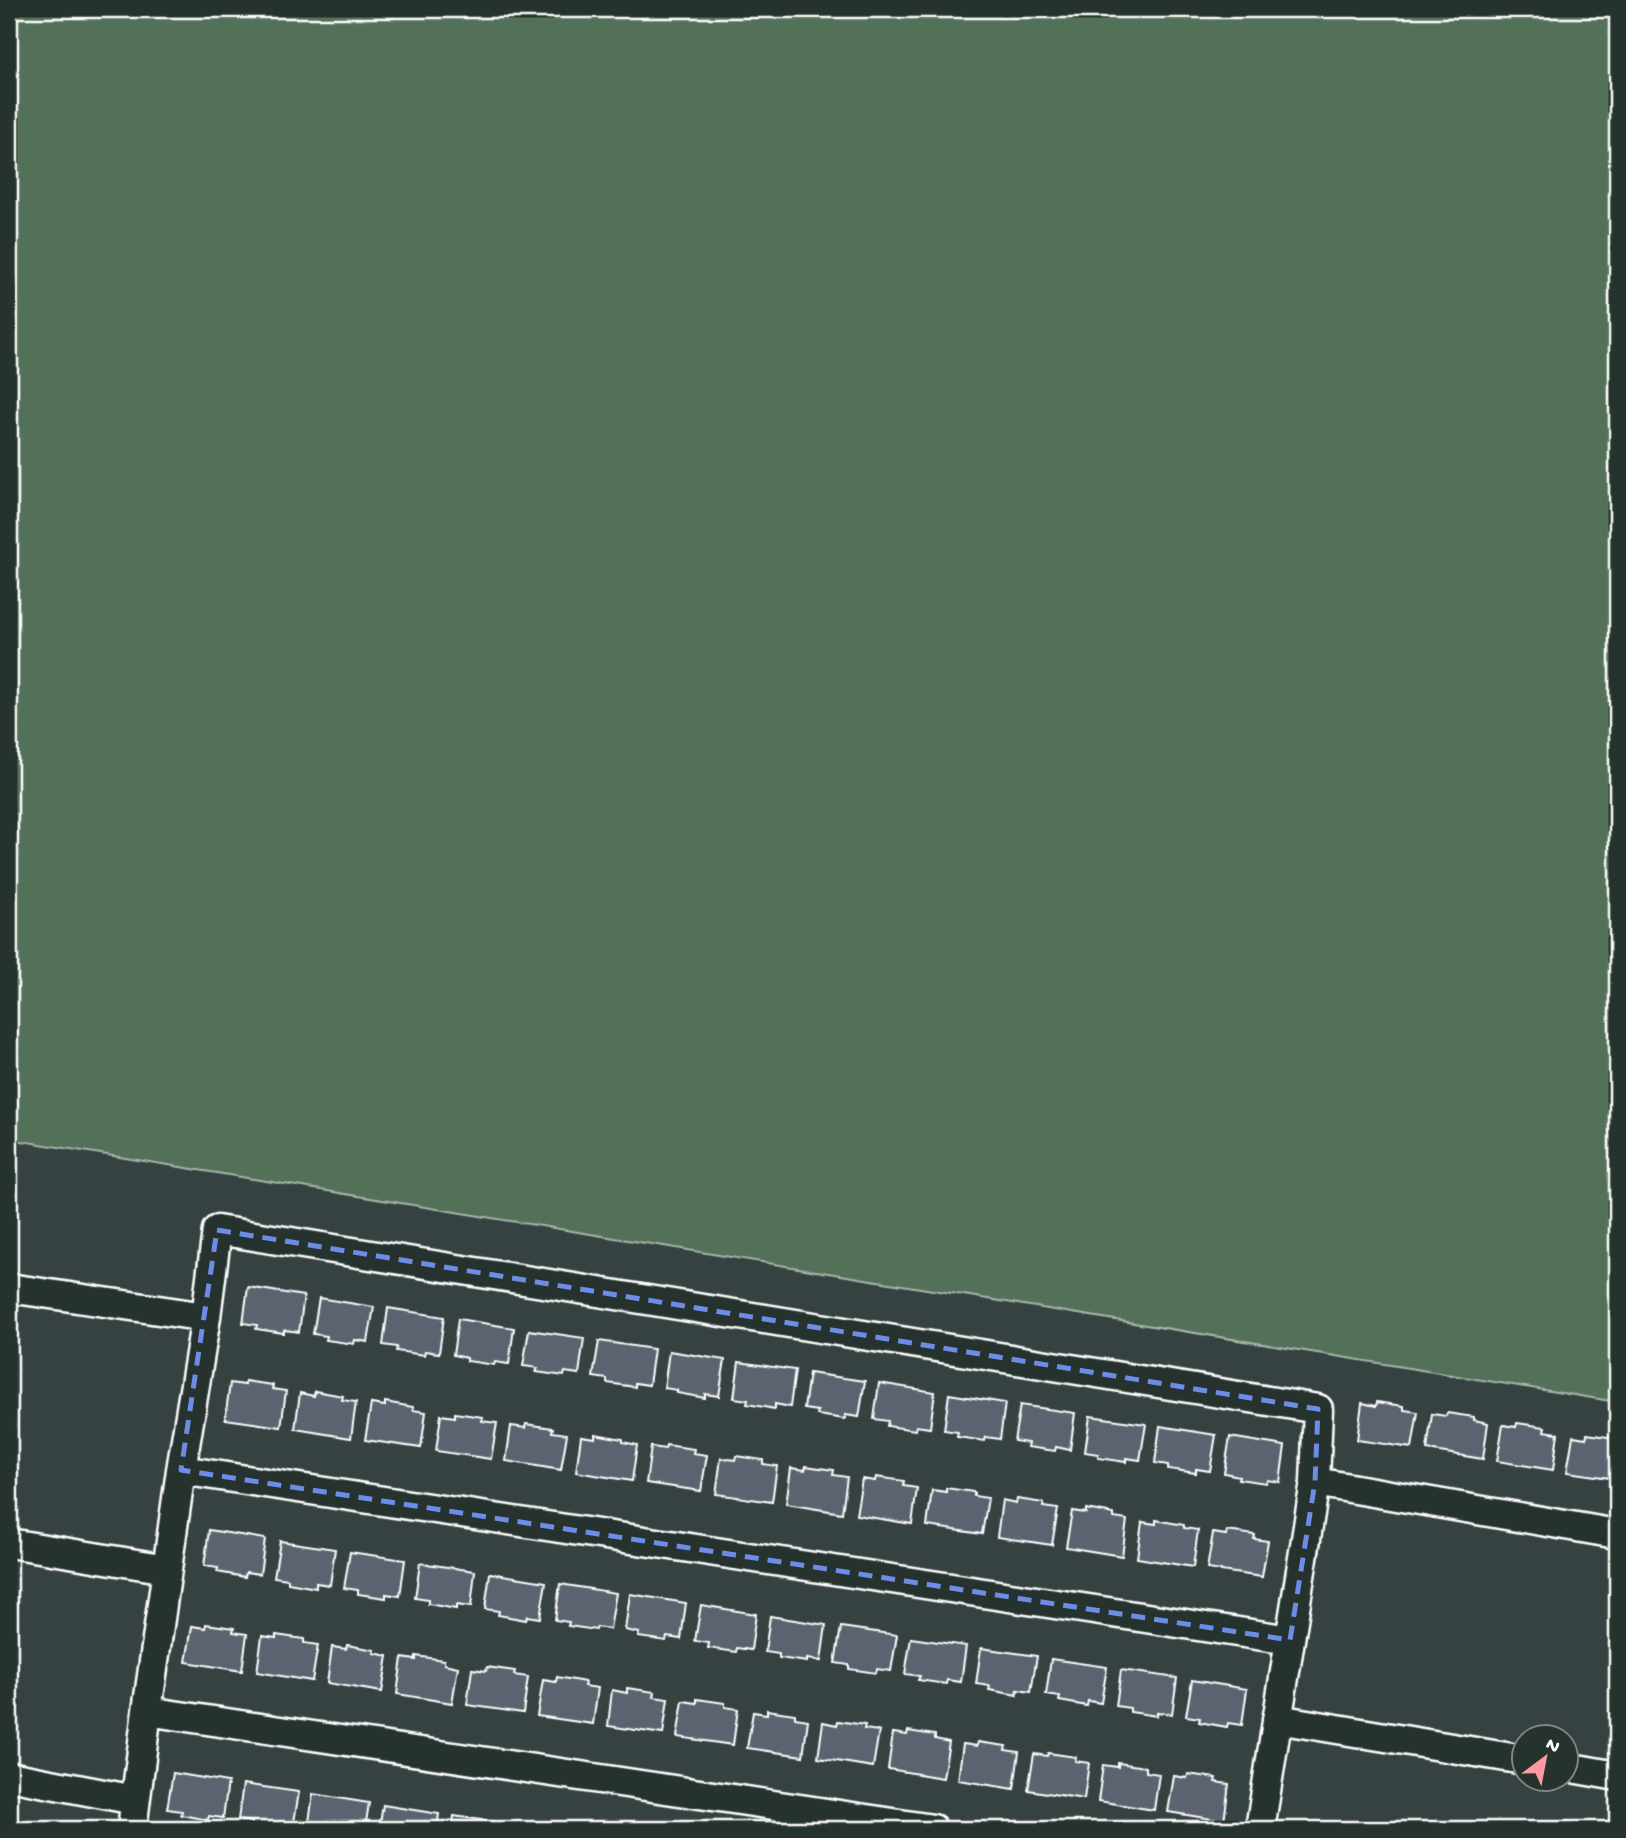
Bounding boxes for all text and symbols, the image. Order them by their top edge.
north arrow [1510,1722,1580,1792]
text: N [1541,1734,1564,1760]

